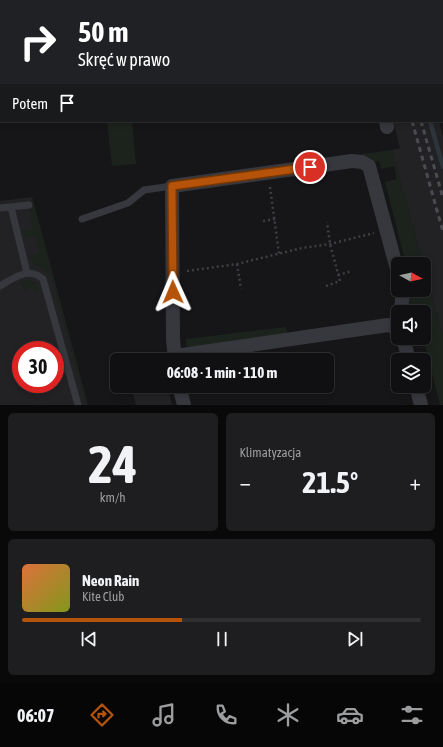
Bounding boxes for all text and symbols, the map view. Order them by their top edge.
icon: right [12,16,64,68]
text: 50 m [78,16,128,48]
text: Skręć w prawo [78,49,170,70]
icon: arrive [56,92,78,114]
text: Potem [12,95,48,112]
pin [293,150,327,184]
icon: arrive [299,156,321,178]
north arrow [391,257,431,297]
map controls [391,257,431,393]
position arrow [152,271,194,313]
button: sound [391,305,431,345]
speed limit sign: 30 [12,341,64,393]
button: layers [391,353,431,393]
text: 06:08 · 1 min · 110 m [167,364,277,381]
text: 24 [88,434,137,494]
text: Klimatyzacja [240,445,301,460]
text: 21.5° [302,465,358,499]
text: − [240,469,251,495]
text: + [410,469,421,495]
text: km/h [100,490,126,505]
text: Neon Rain [82,572,139,589]
text: Kite Club [82,589,124,604]
icon: previous [78,628,100,650]
icon: pause [211,628,233,650]
icon: next [344,628,366,650]
icon: directions [88,701,116,729]
icon: music [150,701,178,729]
icon: phone [212,701,240,729]
icon: climate [274,701,302,729]
icon: car [336,701,364,729]
icon: filters [398,701,426,729]
text: 06:07 [17,705,54,726]

